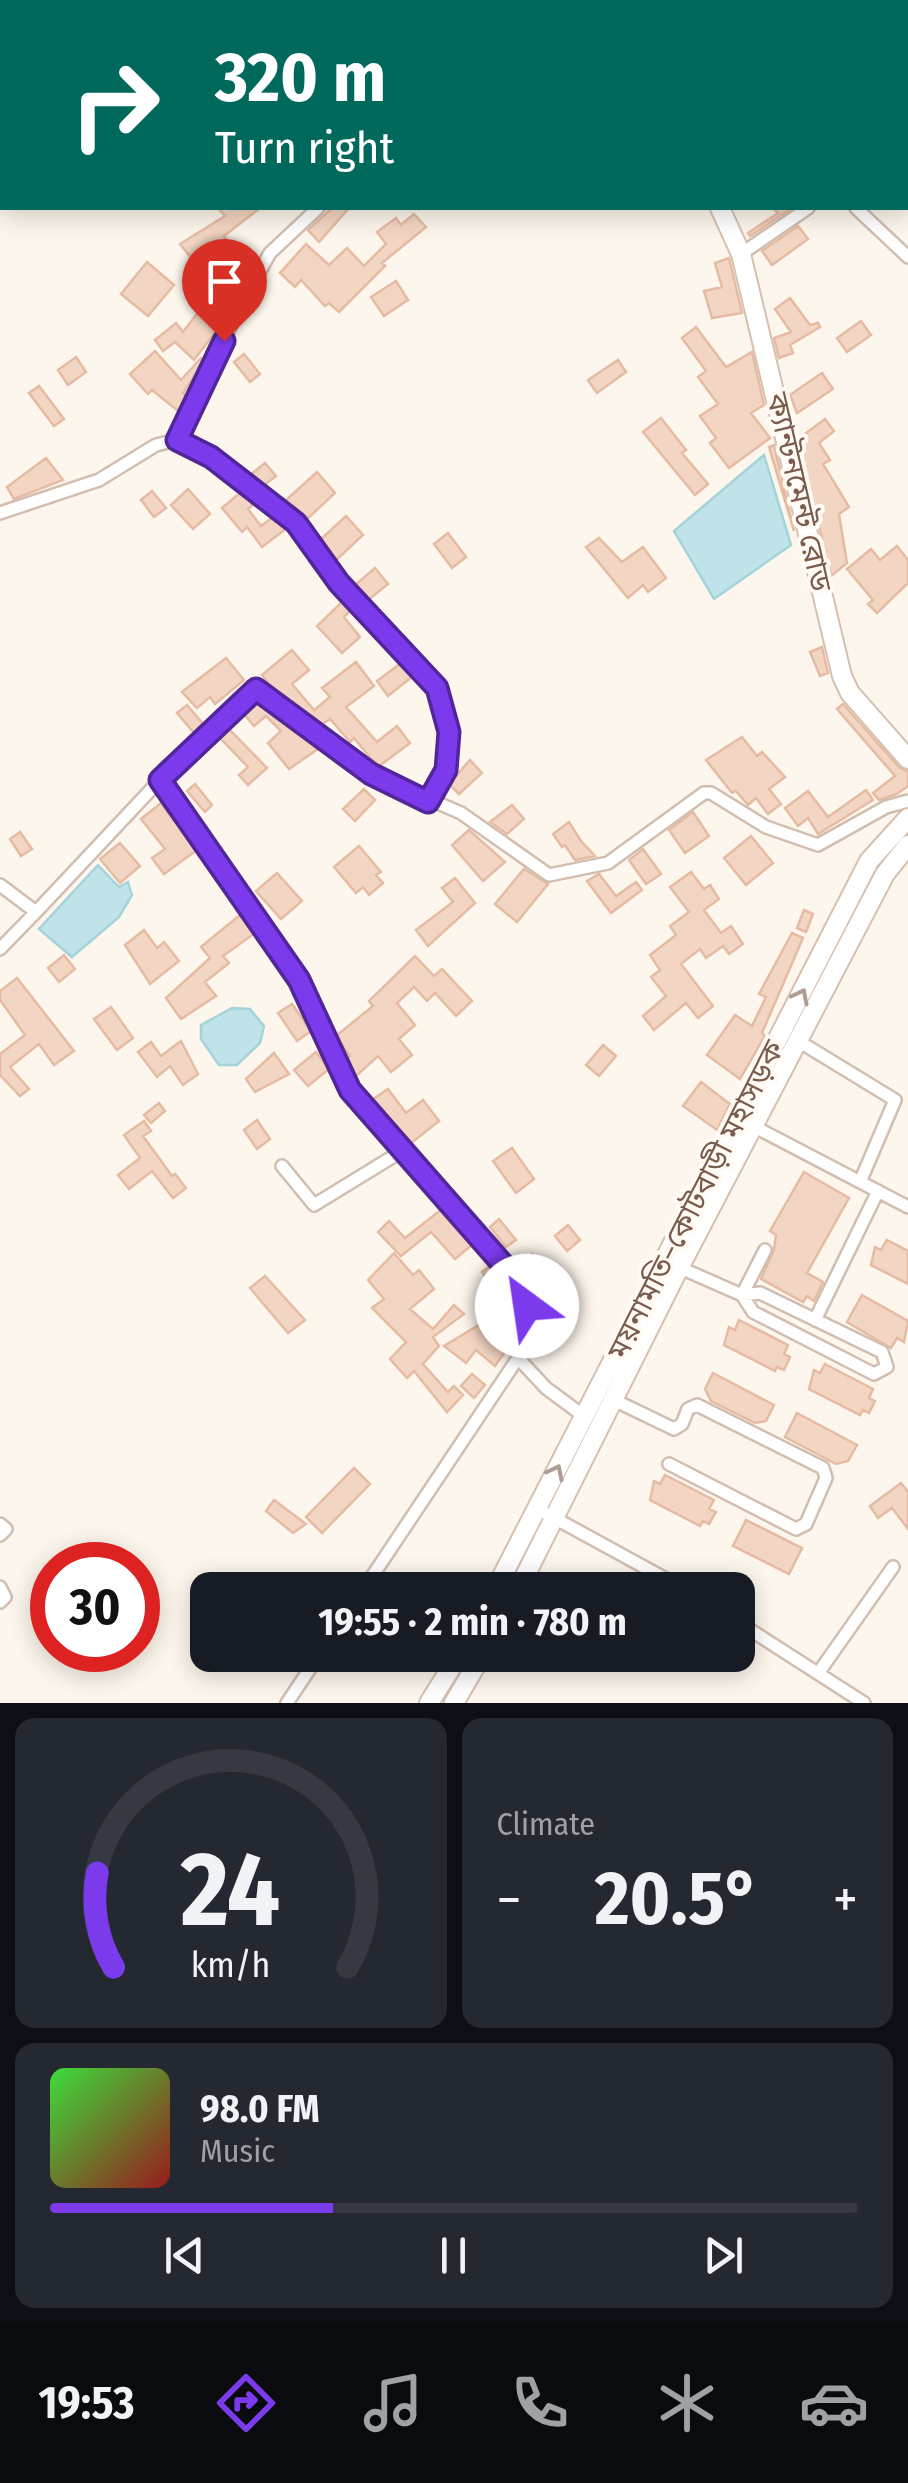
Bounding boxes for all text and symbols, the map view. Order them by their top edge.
text: 320 m [215,36,386,120]
icon: right [50,40,180,170]
text: Turn right [215,121,394,175]
pin [182,239,267,342]
icon: arrive [197,254,252,309]
street label: ক্যান্টনমেন্ট রোড [758,388,839,595]
one-way arrow [788,989,808,1007]
street label: ময়নামতি–কোটবাড়ী মহাসড়ক [599,1034,793,1366]
position arrow [475,1254,579,1358]
one-way arrow [544,1465,563,1483]
speed limit sign: 30 [30,1542,160,1672]
text: 19:55 · 2 min · 780 m [318,1599,627,1645]
text: Climate [497,1805,595,1843]
text: 24 [180,1828,281,1953]
text: 20.5° [595,1854,760,1944]
text: − [497,1867,521,1933]
text: + [833,1867,858,1933]
text: km/h [191,1944,271,1986]
text: 98.0 FM [200,2086,320,2132]
text: Music [200,2132,275,2170]
icon: previous [157,2228,212,2283]
icon: pause [426,2228,481,2283]
icon: next [696,2228,751,2283]
icon: directions [211,2368,281,2438]
icon: music [358,2368,428,2438]
icon: phone [505,2368,575,2438]
icon: climate [652,2368,722,2438]
icon: car [799,2368,869,2438]
text: 19:53 [39,2376,134,2430]

